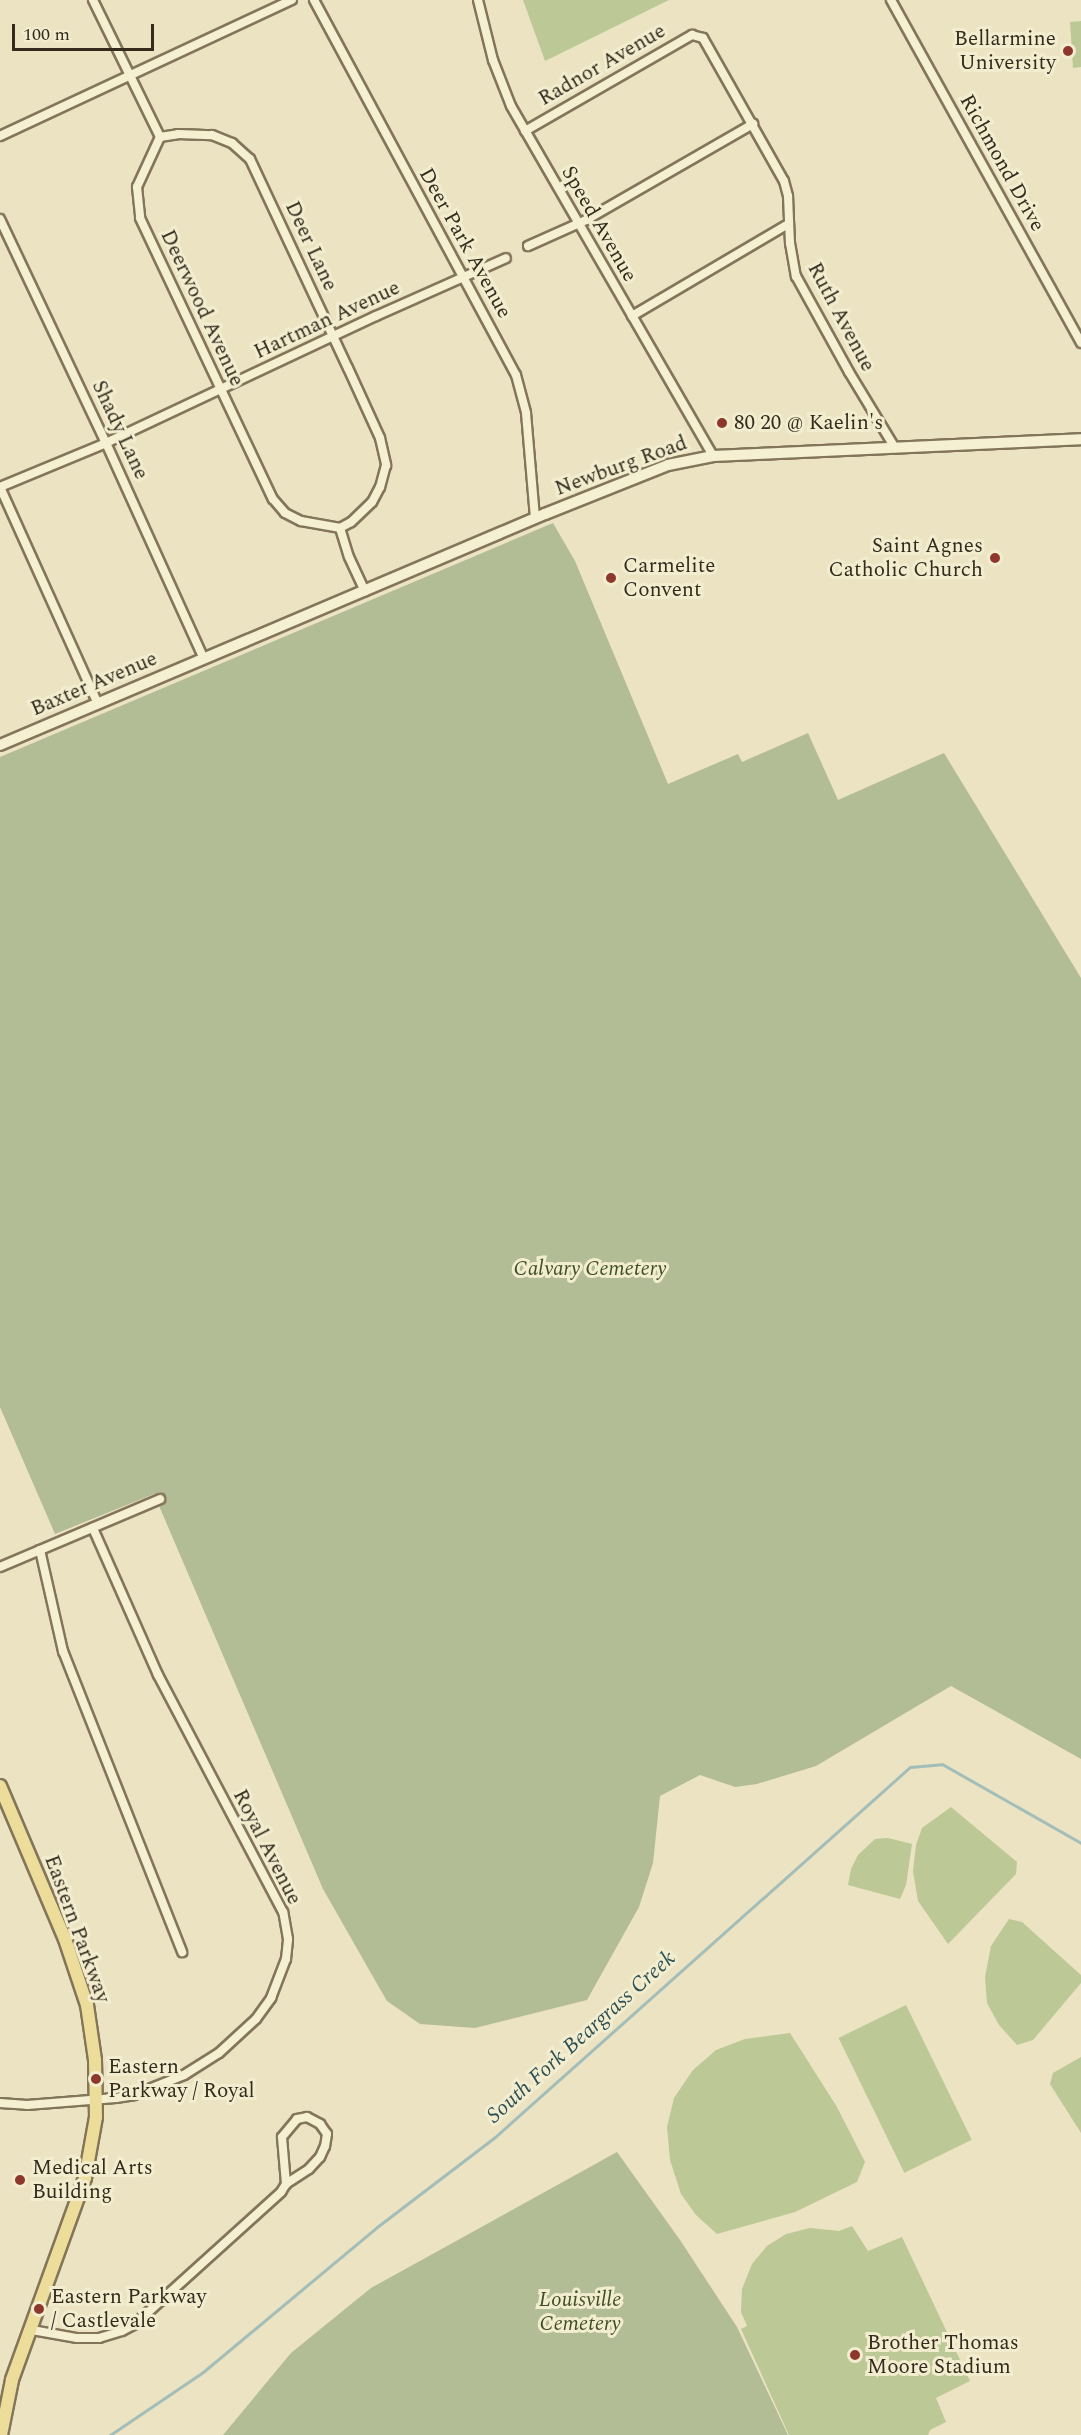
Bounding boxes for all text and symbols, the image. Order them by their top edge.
scale bar [15,12,158,50]
street label: Radnor Avenue [534,18,670,112]
text: 100 m [23,21,70,48]
place label: Bellarmine University [954,26,1056,76]
marker: Bellarmine University [1061,44,1075,58]
street label: Richmond Drive [954,90,1050,236]
street label: Speed Avenue [556,161,642,287]
street label: Deer Park Avenue [413,163,517,323]
street label: Deer Lane [279,197,343,295]
street label: Deerwood Avenue [155,226,249,390]
street label: Ruth Avenue [802,258,880,376]
street label: Hartman Avenue [250,275,404,365]
street label: Shady Lane [86,376,154,484]
place label: 80 20 @ Kaelin's [734,410,883,436]
marker: 80 20 @ Kaelin's [715,416,729,430]
street label: Newburg Road [552,430,690,502]
place label: Saint Agnes Catholic Church [829,533,983,583]
marker: Saint Agnes Catholic Church [988,551,1002,565]
place label: Carmelite Convent [623,553,715,603]
marker: Carmelite Convent [604,571,618,585]
street label: Baxter Avenue [27,646,161,722]
park label: Calvary Cemetery [514,1256,666,1282]
street label: Royal Avenue [227,1785,307,1909]
street label: Eastern Parkway [39,1852,115,2006]
water label: South Fork Beargrass Creek [481,1945,681,2129]
place label: Eastern Parkway / Royal [108,2054,255,2104]
marker: Eastern Parkway / Royal [89,2072,103,2086]
place label: Medical Arts Building [32,2155,153,2205]
marker: Medical Arts Building [13,2173,27,2187]
place label: Eastern Parkway / Castlevale [51,2284,207,2334]
park label: Louisville Cemetery [539,2287,621,2337]
marker: Eastern Parkway / Castlevale [32,2302,46,2316]
place label: Brother Thomas Moore Stadium [867,2330,1019,2380]
marker: Brother Thomas Moore Stadium [848,2348,862,2362]

